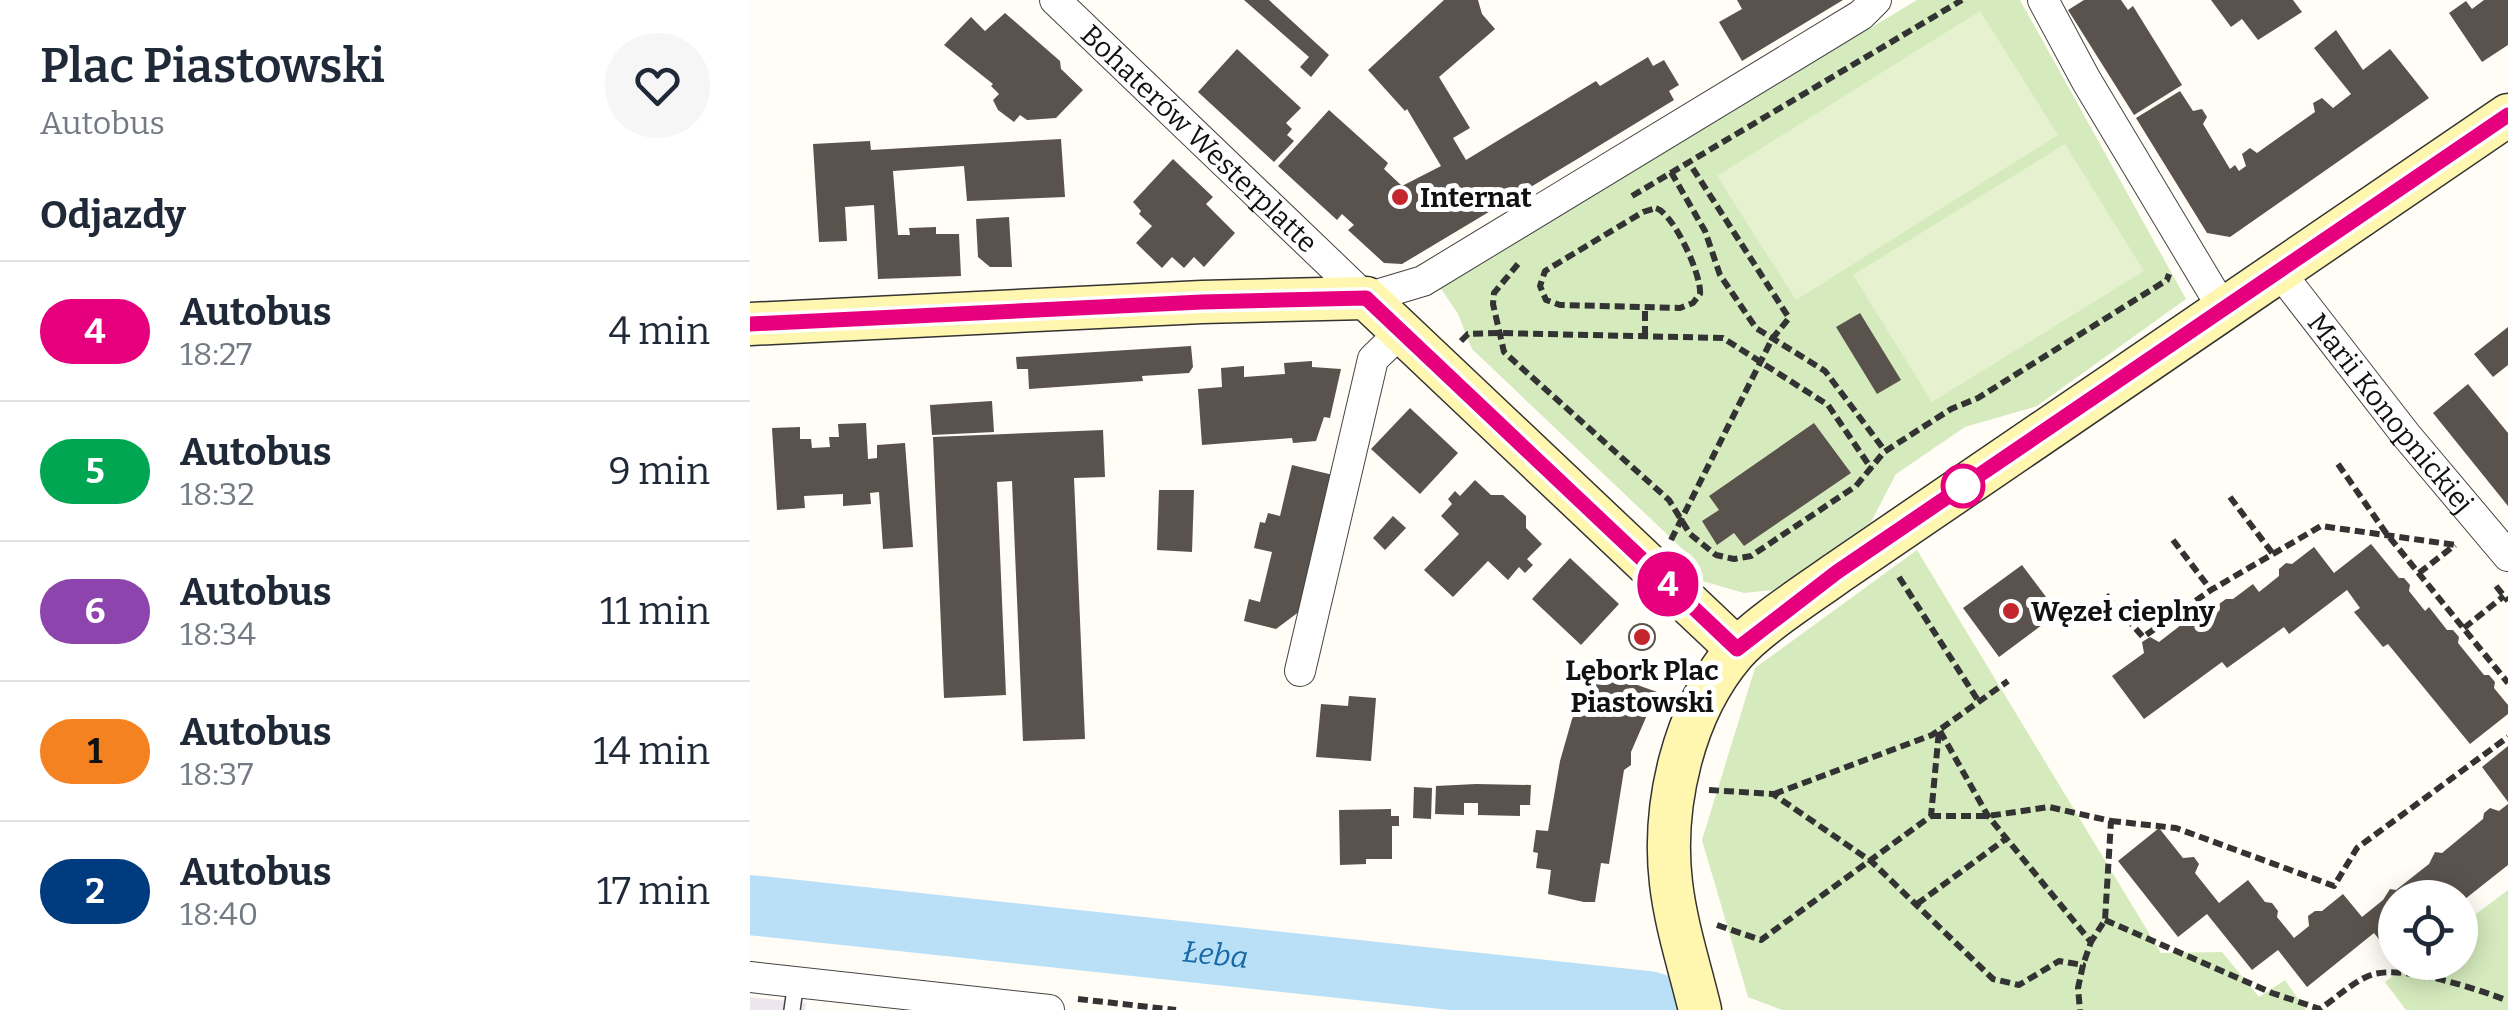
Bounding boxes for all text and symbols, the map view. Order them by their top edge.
street label: Bohaterów Westerplatte [1074,18,1324,259]
button: heart [605,33,710,138]
text: Plac Piastowski [40,37,385,95]
text: Autobus [40,104,165,142]
place label: Internat [1420,181,1532,214]
marker: Internat [1389,186,1411,208]
text: Odjazdy [40,192,186,238]
text: Autobus [180,289,332,335]
street label: Marii Konopnickiej [2301,307,2480,519]
text: 4 min [609,308,710,354]
text: 4 [84,310,106,352]
text: 18:27 [180,335,252,373]
text: Autobus [180,429,332,475]
text: 9 min [609,448,710,494]
text: 5 [85,450,105,492]
unlabelled marker [1942,465,1984,507]
text: 18:32 [180,475,255,513]
line badge: 4 [1636,552,1700,616]
text: 4 [1657,563,1679,605]
text: Autobus [180,569,332,615]
text: 11 min [600,588,710,634]
text: 6 [85,590,105,632]
place label: Węzeł cieplny [2031,595,2215,628]
marker: Węzeł cieplny [2000,600,2022,622]
text: 18:34 [180,615,256,653]
marker: Lębork Plac Piastowski [1631,626,1653,648]
place label: Lębork Plac Piastowski [1565,654,1719,719]
text: Autobus [180,709,332,755]
text: 14 min [593,728,710,774]
text: 1 [87,730,103,772]
text: 18:37 [180,755,253,793]
text: Autobus [180,849,332,895]
text: 17 min [597,868,710,914]
text: 2 [85,870,105,912]
map controls [2378,880,2478,980]
button: locate [2378,880,2478,980]
text: 18:40 [180,895,258,933]
water label: Łeba [1180,933,1250,976]

